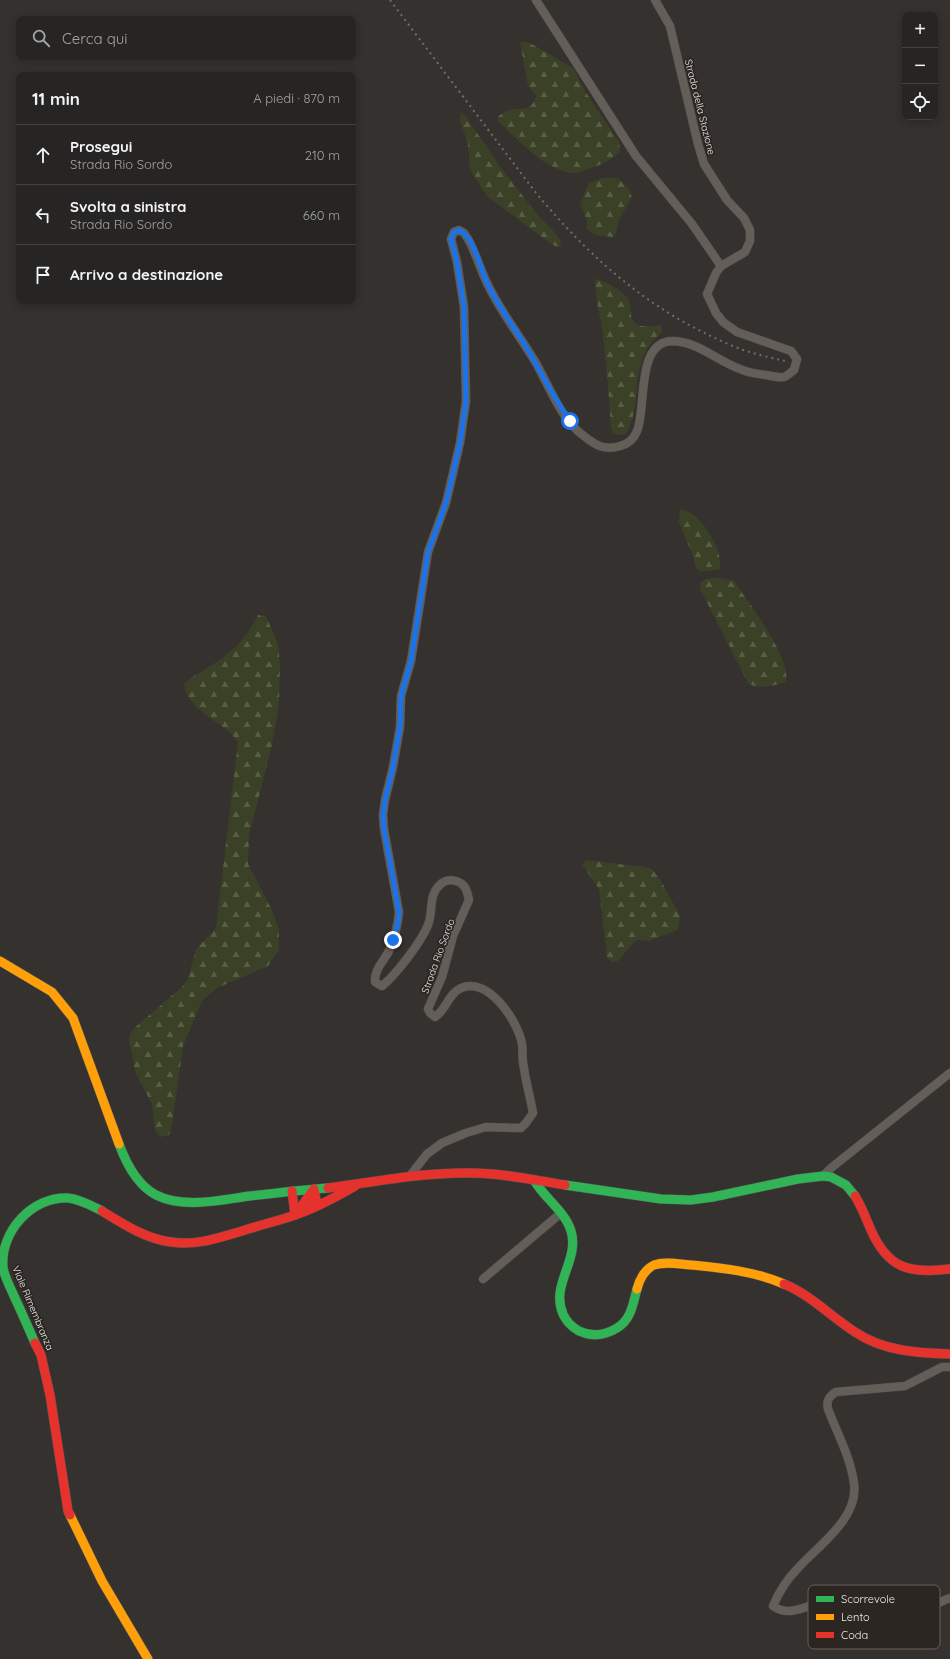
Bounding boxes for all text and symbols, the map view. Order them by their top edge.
map controls [902,12,938,120]
button: + [902,12,938,48]
search box [16,16,356,60]
icon: search [30,27,52,49]
text: Cerca qui [62,29,128,48]
button: − [902,48,938,84]
street label: Strada della Stazione [682,58,718,157]
button: locate [902,84,938,120]
text: 11 min [32,88,80,109]
text: A piedi · 870 m [253,90,340,106]
text: Prosegui [70,137,132,156]
icon: ahead [32,144,54,166]
text: 210 m [305,147,340,163]
text: Strada Rio Sordo [70,156,172,172]
text: Svolta a sinistra [70,197,186,216]
icon: left [32,204,54,226]
text: 660 m [303,207,340,223]
text: Strada Rio Sordo [70,216,172,232]
icon: arrive [32,264,54,286]
text: Arrivo a destinazione [70,265,223,284]
route start [561,412,579,430]
street label: Strada Rio Sordo [418,917,458,995]
route end [384,931,402,949]
street label: Viale Rimembranza [9,1264,57,1352]
legend [808,1585,940,1649]
text: Scorrevole [841,1592,895,1606]
text: Lento [841,1610,870,1624]
text: Coda [841,1628,868,1642]

